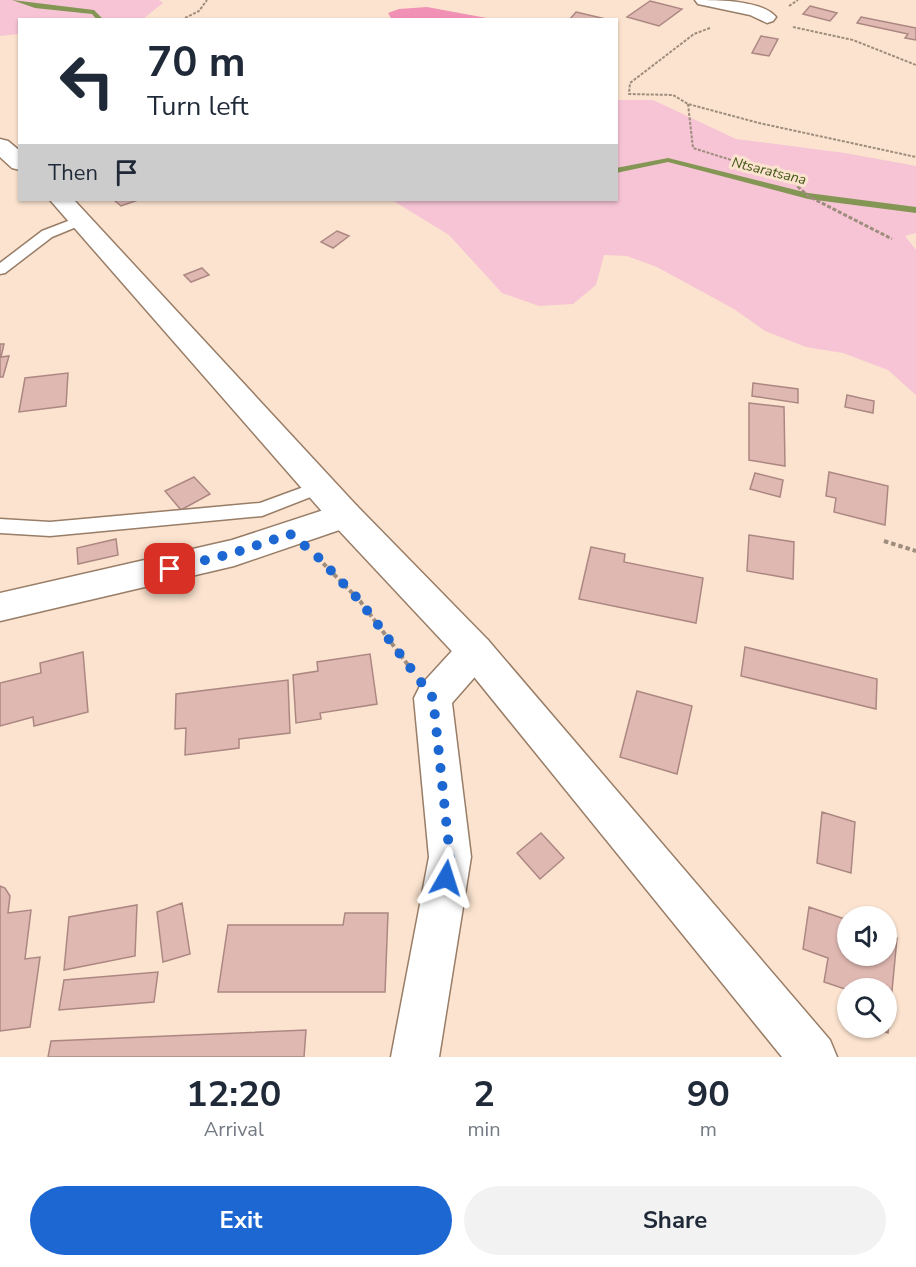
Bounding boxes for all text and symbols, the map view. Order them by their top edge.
text: 70 m [147,34,246,91]
icon: left [48,42,126,120]
text: Turn left [147,88,248,125]
water label: Ntsaratsana [730,153,808,189]
icon: arrive [110,156,143,189]
text: Then [48,158,98,188]
pin [144,543,195,594]
icon: arrive [153,552,186,585]
position arrow [414,846,478,910]
map controls [837,906,897,1038]
button: sound [837,906,897,966]
button: search [837,978,897,1038]
text: 12:20 [186,1070,281,1119]
text: 2 [473,1070,495,1119]
text: 90 [687,1070,730,1119]
text: Arrival [204,1116,264,1143]
text: min [467,1116,501,1143]
text: m [700,1116,717,1143]
button: Exit [30,1186,452,1255]
button: Share [464,1186,886,1255]

